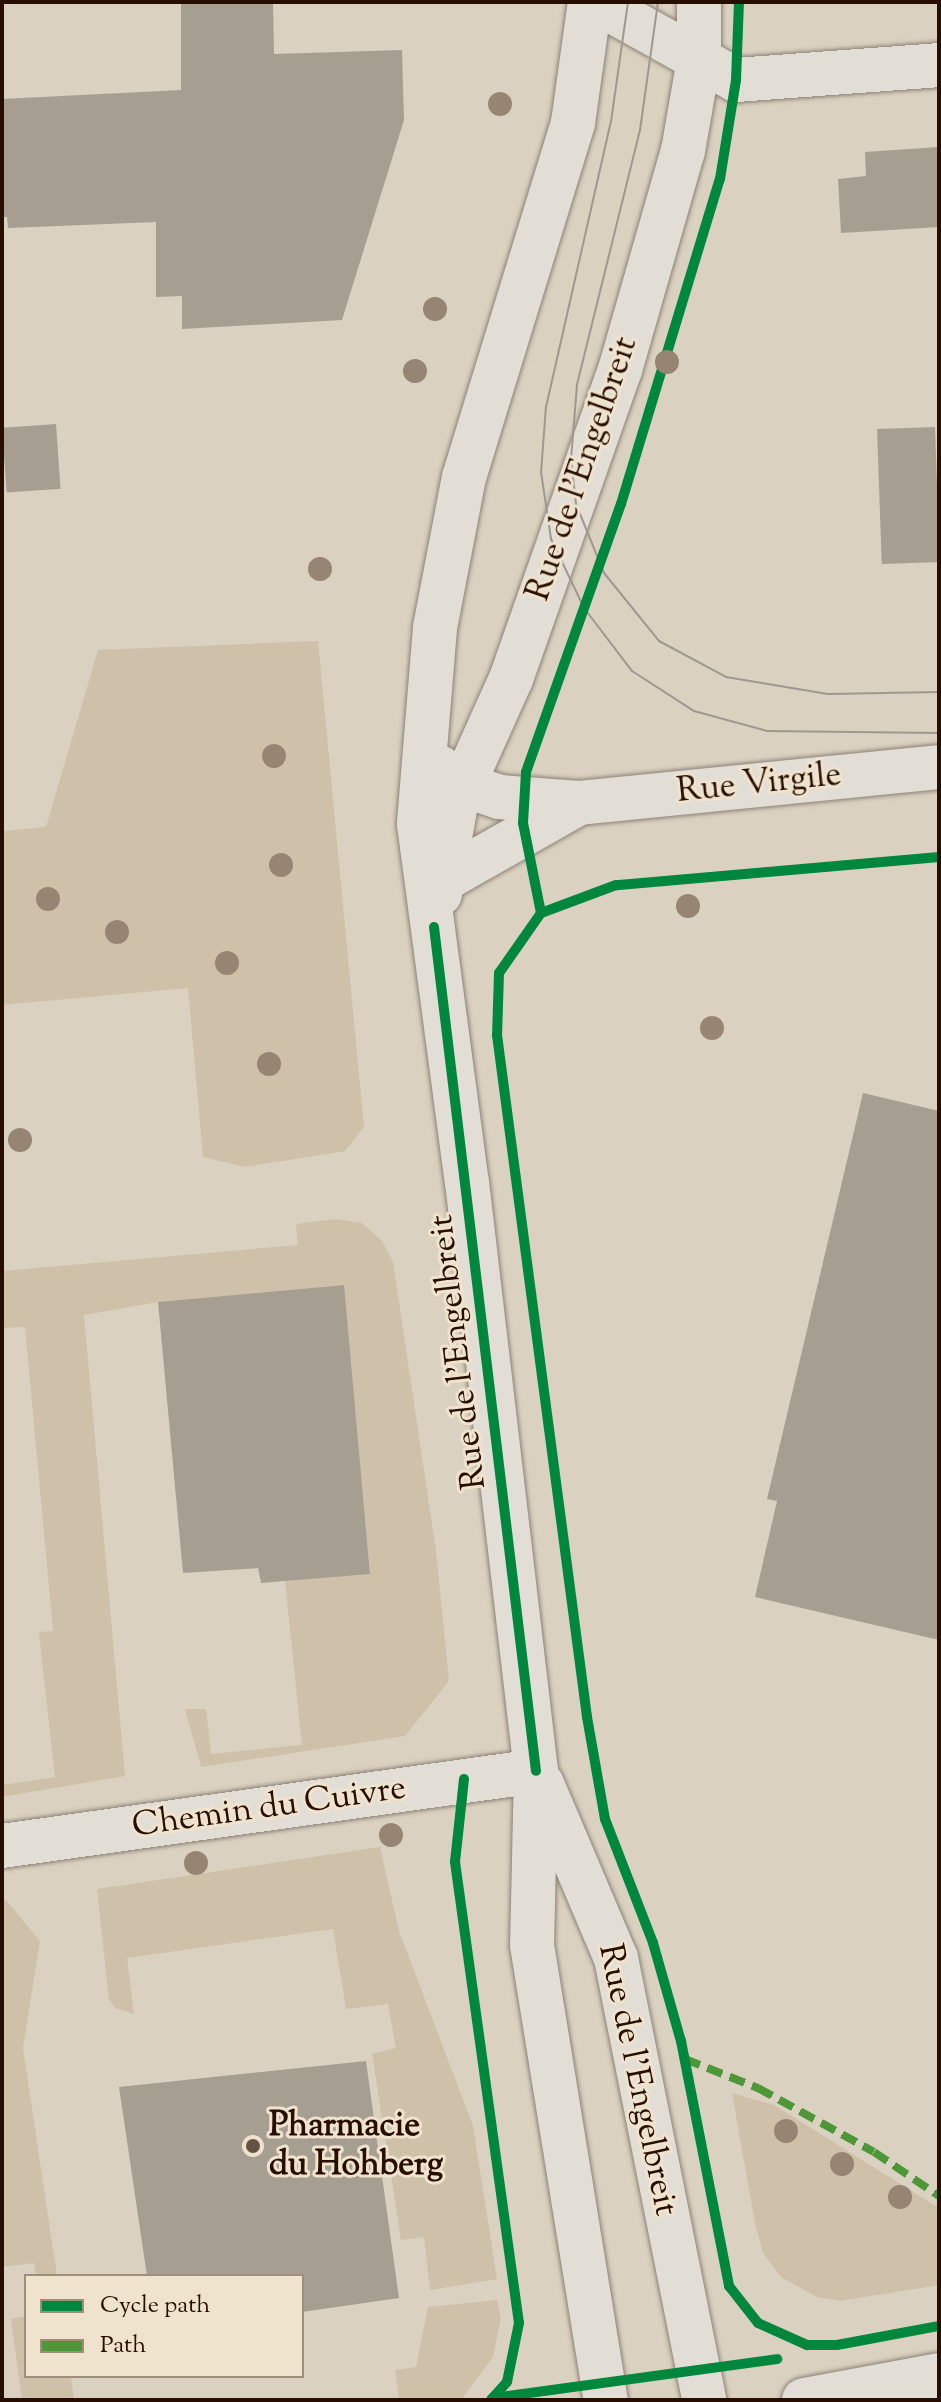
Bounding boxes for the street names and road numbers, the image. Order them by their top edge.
street label: Rue de l'Engelbreit [519,332,647,606]
street label: Rue Virgile [675,755,843,813]
street label: Rue de l'Engelbreit [422,1212,496,1492]
street label: Chemin du Cuivre [129,1769,409,1847]
street label: Rue de l'Engelbreit [588,1940,686,2220]

